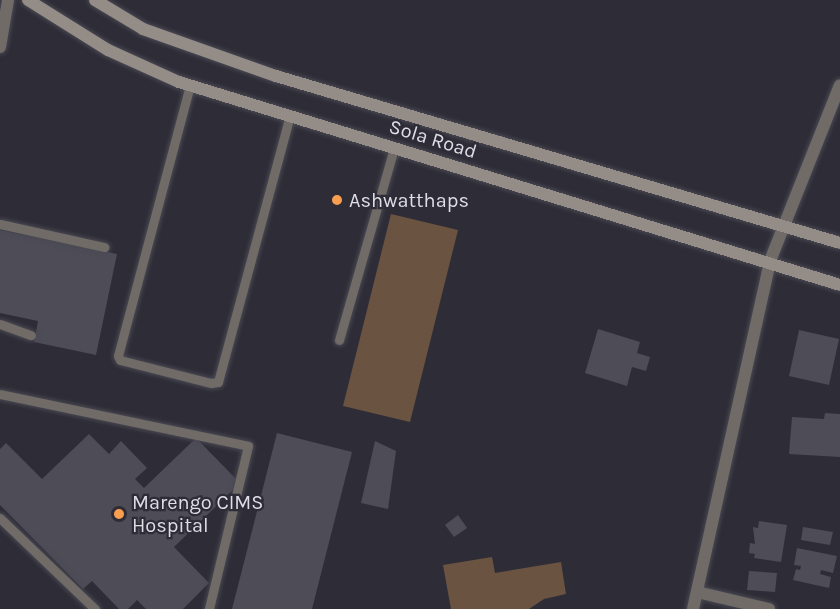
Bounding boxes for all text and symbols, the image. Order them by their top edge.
street label: Sola Road [386,114,480,164]
place label: Ashwatthaps [349,188,469,212]
marker: Ashwatthaps [330,193,344,207]
place label: Marengo CIMS Hospital [132,490,263,537]
marker: Marengo CIMS Hospital [110,505,128,523]

